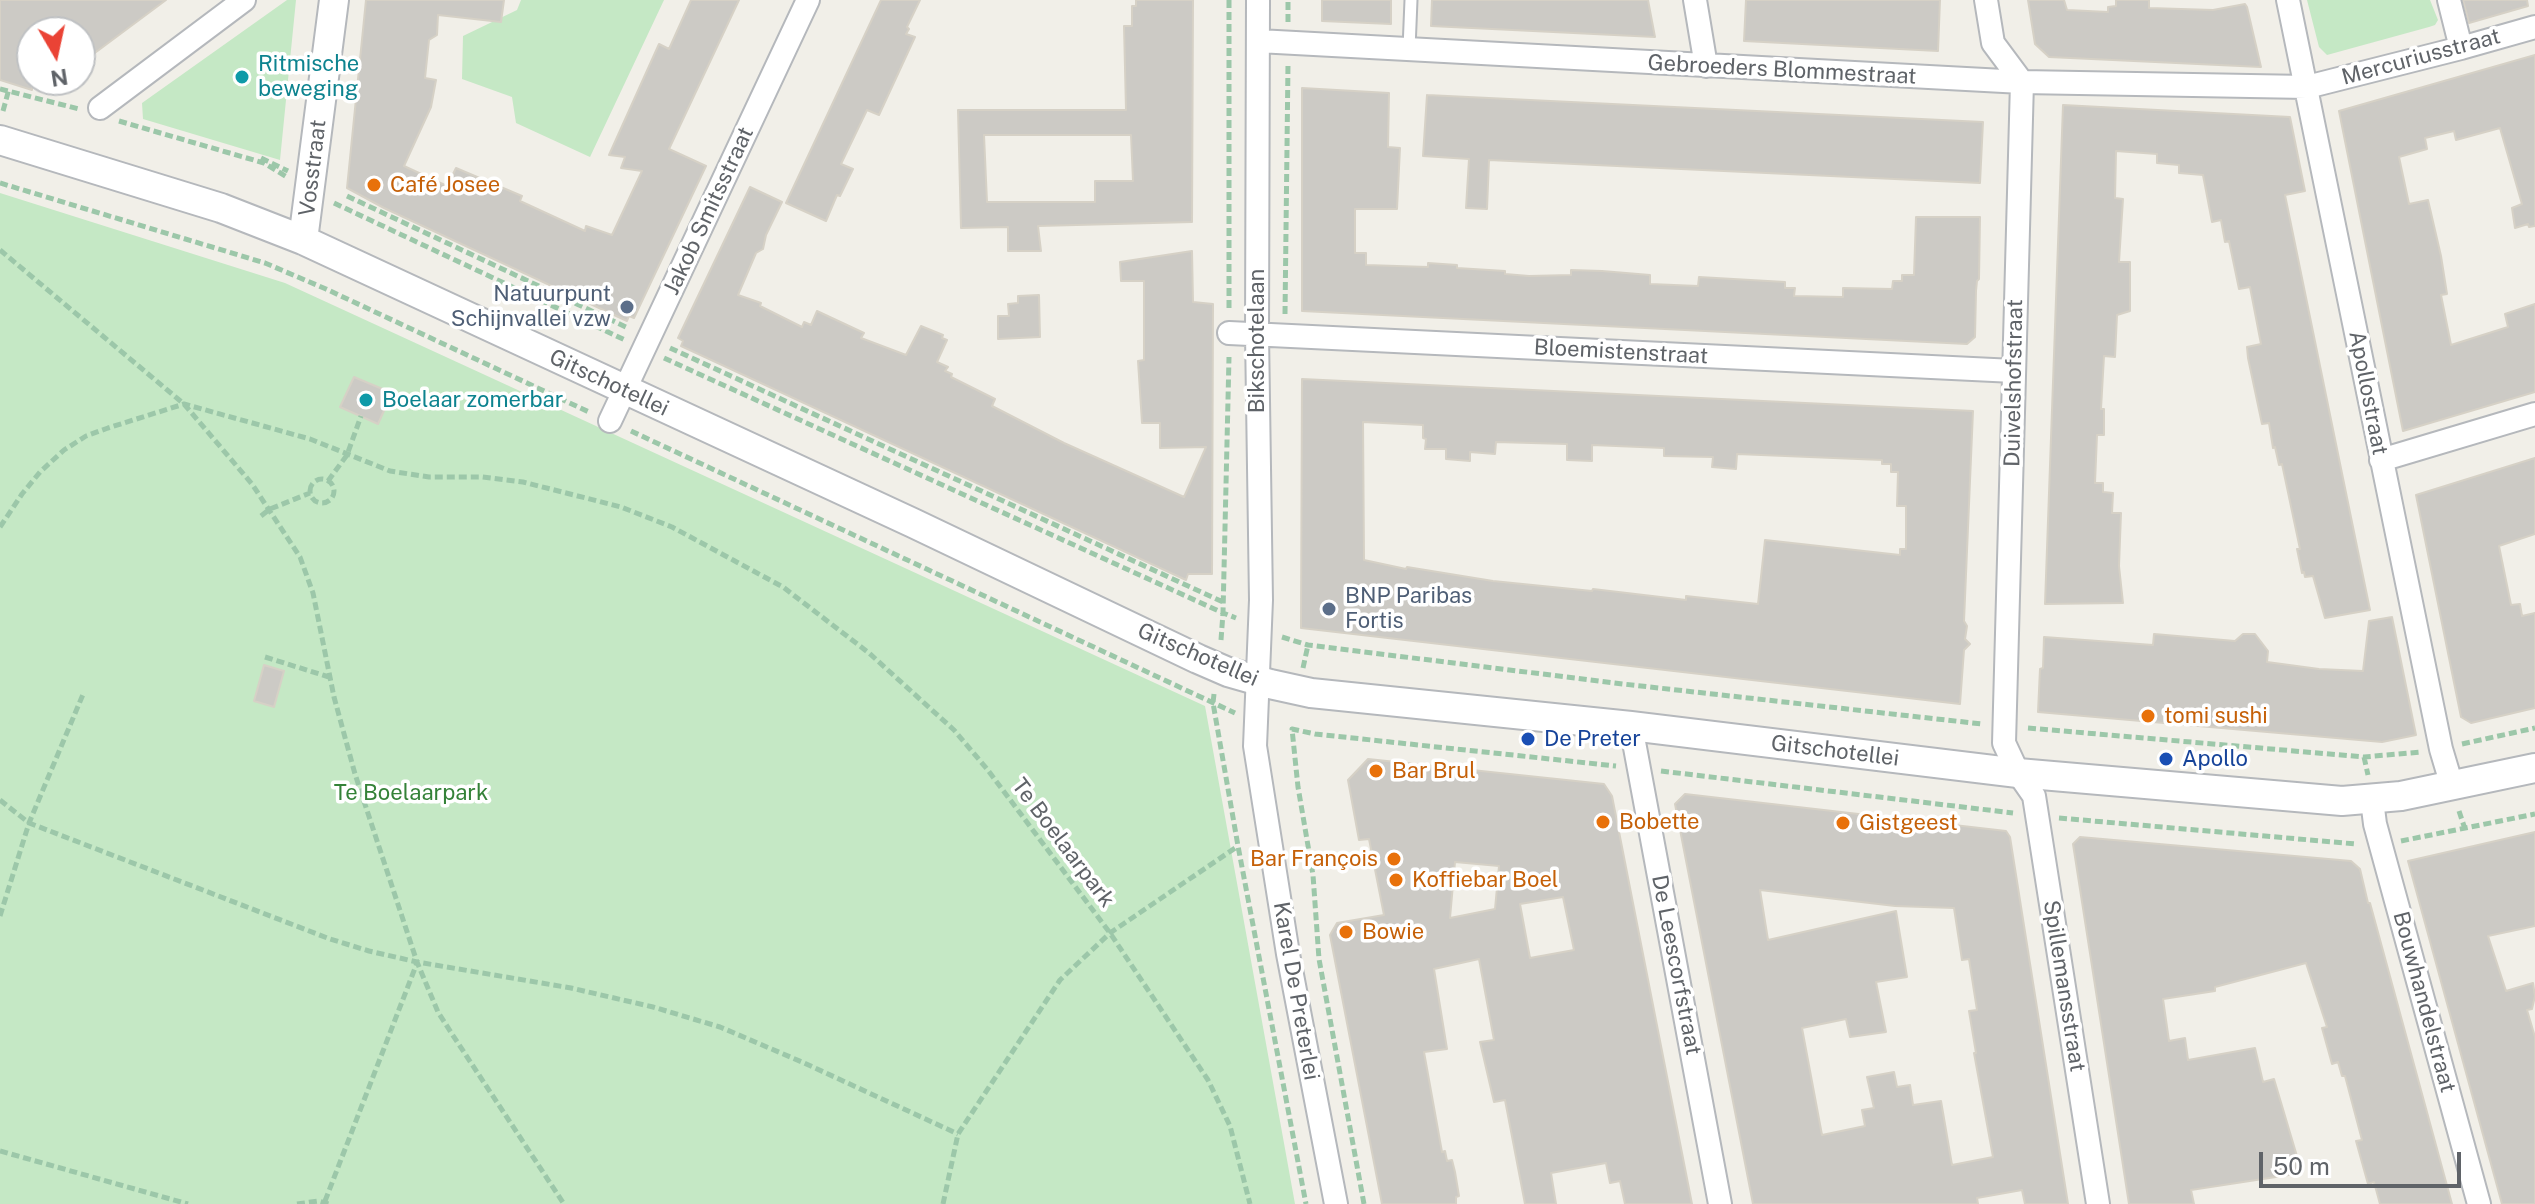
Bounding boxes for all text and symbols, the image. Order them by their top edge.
north arrow [16,16,96,96]
street label: Mercuriusstraat [2339,23,2503,91]
street label: Gebroeders Blommestraat [1647,50,1917,90]
place label: Ritmische beweging [258,51,359,102]
text: N [49,64,70,92]
marker: Ritmische beweging [233,68,251,86]
street label: Vosstraat [294,118,332,218]
street label: Jakob Smitsstraat [659,123,759,299]
place label: Café Josee [390,172,500,198]
marker: Café Josee [365,176,383,194]
street label: Bikschotelaan [1244,269,1270,413]
place label: Natuurpunt Schijnvallei vzw [451,281,611,332]
marker: Natuurpunt Schijnvallei vzw [618,298,636,316]
street label: Duivelshofstraat [1999,299,2029,467]
street label: Apollostraat [2343,329,2393,457]
street label: Bloemistenstraat [1533,334,1709,370]
street label: Gitschotellei [545,344,673,422]
place label: Boelaar zomerbar [382,387,563,413]
marker: Boelaar zomerbar [357,391,375,409]
place label: BNP Paribas Fortis [1345,583,1472,634]
marker: BNP Paribas Fortis [1320,600,1338,618]
street label: Gitschotellei [1134,618,1262,692]
place label: tomi sushi [2164,703,2268,729]
marker: tomi sushi [2139,707,2157,725]
place label: De Preter [1544,726,1641,752]
marker: De Preter [1519,730,1537,748]
street label: Gitschotellei [1770,730,1900,772]
place label: Apollo [2182,746,2248,772]
marker: Apollo [2157,750,2175,768]
place label: Bar Brul [1392,758,1476,784]
marker: Bar Brul [1367,762,1385,780]
street label: Te Boelaarpark [1006,773,1120,913]
park label: Te Boelaarpark [334,780,488,806]
place label: Bobette [1619,809,1700,835]
place label: Gistgeest [1859,810,1958,836]
marker: Bobette [1594,813,1612,831]
marker: Gistgeest [1834,814,1852,832]
place label: Bar François [1250,846,1378,872]
marker: Bar François [1385,850,1403,868]
place label: Koffiebar Boel [1412,867,1559,893]
marker: Koffiebar Boel [1387,871,1405,889]
street label: De Leescorfstraat [1646,873,1706,1057]
street label: Spillemansstraat [2037,898,2091,1074]
street label: Karel De Preterlei [1267,900,1325,1082]
street label: Bouwhandelstraat [2387,908,2461,1096]
place label: Bowie [1362,919,1424,945]
marker: Bowie [1337,923,1355,941]
scale bar [2263,1136,2465,1186]
text: 50 m [2273,1152,2330,1180]

